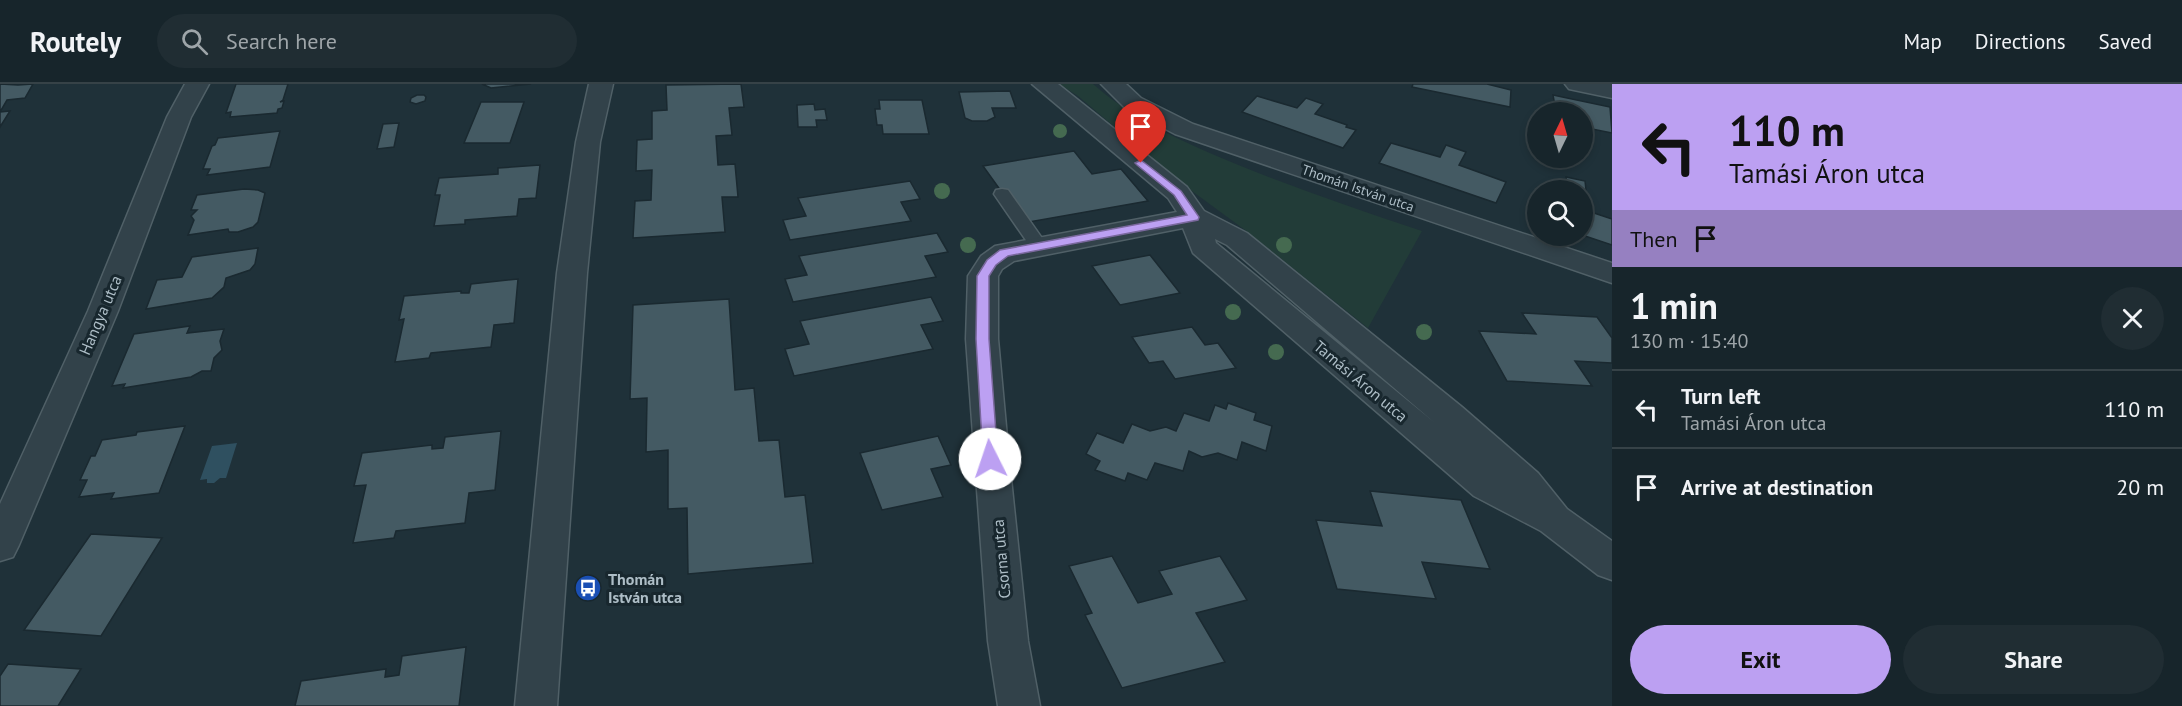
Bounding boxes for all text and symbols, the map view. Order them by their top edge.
search box [157,14,577,68]
text: Routely [30,23,121,60]
icon: search [178,25,211,58]
text: Search here [226,27,337,55]
text: Map [1903,28,1942,55]
text: Directions [1975,28,2066,55]
text: Saved [2099,28,2152,55]
pin [1115,101,1166,163]
north arrow [1527,102,1593,168]
map controls [1527,102,1593,246]
text: 110 m [1729,103,1845,158]
icon: left [1630,108,1708,186]
icon: arrive [1124,110,1157,143]
text: Tamási Áron utca [1729,156,1925,190]
street label: Thomán István utca [1299,160,1417,216]
button: search [1527,180,1593,246]
icon: arrive [1689,222,1722,255]
text: Then [1630,225,1677,253]
street label: Hangya utca [74,272,126,358]
text: 1 min [1630,282,1718,329]
button: close [2101,287,2164,350]
text: 130 m · 15:40 [1630,328,1748,354]
street label: Tamási Áron utca [1310,336,1412,426]
text: Turn left [1681,382,1761,410]
icon: left [1630,393,1663,426]
text: 110 m [2104,395,2164,423]
text: Tamási Áron utca [1681,410,1826,436]
position arrow [958,427,1022,491]
icon: arrive [1630,471,1663,504]
text: Arrive at destination [1681,473,1873,501]
text: 20 m [2116,473,2164,501]
street label: Csorna utca [988,518,1014,600]
place label: Thomán István utca [608,569,682,607]
bus stop icon: Thomán István utca [573,573,603,603]
button: Exit [1630,625,1891,694]
button: Share [1903,625,2164,694]

